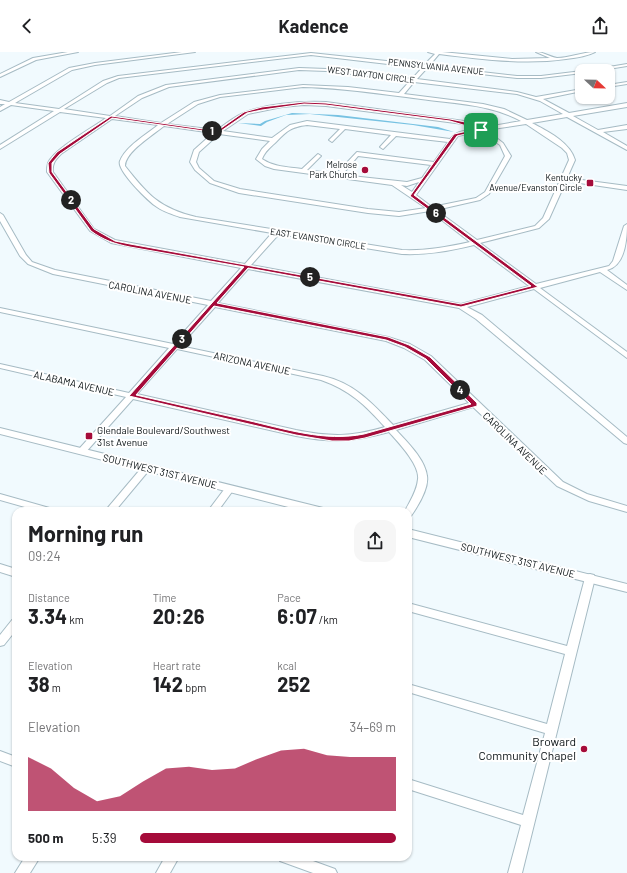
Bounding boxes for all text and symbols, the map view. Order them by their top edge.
icon: back [16,15,38,37]
text: Kadence [279,15,348,37]
icon: share [589,15,611,37]
street label: PENNSYLVANIA AVENUE [387,56,485,77]
street label: WEST DAYTON CIRCLE [327,64,415,85]
north arrow [575,64,615,104]
map controls [575,64,615,104]
pin [464,113,498,147]
icon: arrive [470,119,492,141]
pin: 1 [202,121,222,141]
text: 1 [210,124,214,137]
place label: Melrose Park Church [310,159,357,180]
marker: Melrose Park Church [360,165,370,175]
place label: Kentucky Avenue/Evanston Circle [489,172,582,193]
marker: Kentucky Avenue/Evanston Circle [585,178,595,188]
pin: 2 [61,190,81,210]
text: 2 [68,193,74,206]
pin: 6 [426,203,446,223]
text: 6 [433,206,439,219]
street label: EAST EVANSTON CIRCLE [269,226,367,252]
pin: 5 [300,267,320,287]
text: 5 [307,270,313,283]
street label: CAROLINA AVENUE [108,278,192,306]
pin: 3 [172,329,192,349]
text: 3 [179,332,185,345]
street label: ARIZONA AVENUE [213,349,291,377]
street label: ALABAMA AVENUE [33,368,115,398]
pin: 4 [450,380,470,400]
text: 4 [457,383,463,396]
street label: CAROLINA AVENUE [481,409,549,477]
place label: Glendale Boulevard/Southwest 31st Avenue [97,424,230,448]
marker: Glendale Boulevard/Southwest 31st Avenue [84,431,94,441]
street label: SOUTHWEST 31ST AVENUE [102,451,218,491]
text: Morning run [28,520,143,546]
button: share [354,520,396,562]
street label: SOUTHWEST 31ST AVENUE [460,540,576,580]
text: 09:24 [28,548,61,564]
text: Distance [28,591,70,604]
text: Time [153,591,176,604]
text: Pace [277,591,301,604]
text: 3.34 [28,604,67,628]
text: 20:26 [153,604,204,628]
text: 6:07 [277,604,317,628]
text: km [67,613,84,626]
text: /km [317,613,338,626]
text: Elevation [28,659,72,672]
text: Heart rate [153,659,201,672]
text: kcal [277,659,297,672]
text: 38 [28,672,50,696]
text: 142 [153,672,183,696]
text: 252 [277,672,311,696]
text: m [50,681,61,694]
text: bpm [183,681,206,694]
text: Elevation [28,719,80,735]
text: 34–69 m [349,719,396,735]
place label: Broward Community Chapel [478,734,576,762]
marker: Broward Community Chapel [579,744,589,754]
text: 500 m [28,830,63,846]
text: 5:39 [92,830,117,846]

